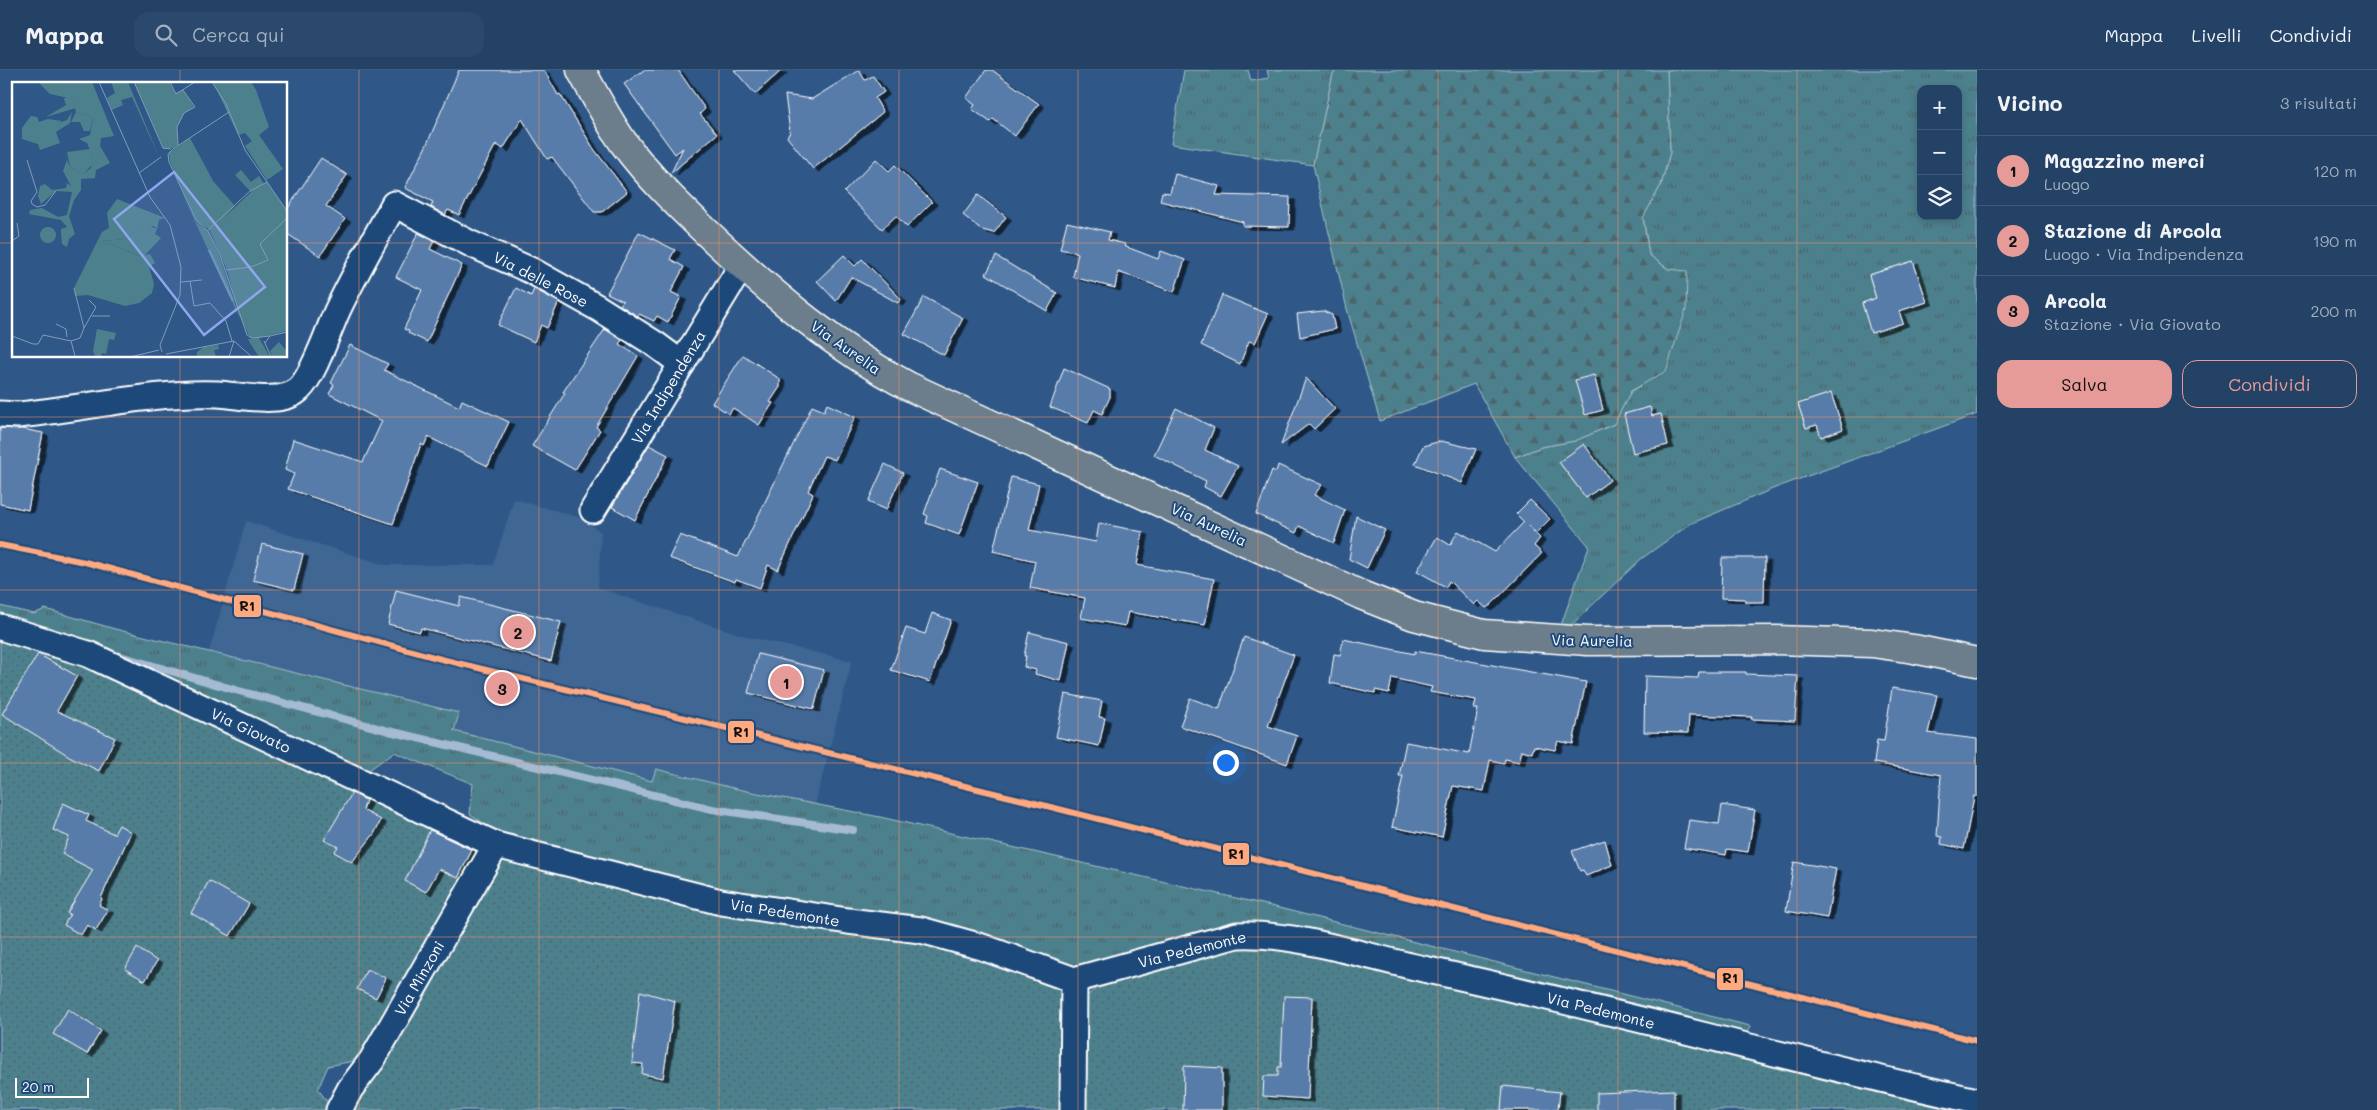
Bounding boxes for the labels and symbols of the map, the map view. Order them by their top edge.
inset map [12,82,288,358]
street label: Via delle Rose [490,247,592,311]
street label: Via Aurelia [807,315,885,379]
street label: Via Indipendenza [626,327,710,447]
street label: Via Aurelia [1168,498,1250,550]
line badge: R1 [233,594,262,618]
text: R1 [239,596,255,615]
pin: 2 [502,613,534,651]
street label: Via Aurelia [1551,629,1633,651]
pin: 1 [770,663,802,701]
pin: 3 [486,669,518,707]
street label: Via Giovato [208,703,294,757]
line badge: R1 [727,720,755,744]
text: R1 [733,722,749,741]
your location [1213,750,1239,776]
line badge: R1 [1222,842,1250,866]
text: R1 [1228,844,1244,863]
street label: Via Pedemonte [729,893,841,931]
street label: Via Pedemonte [1136,926,1248,972]
street label: Via Minzoni [389,937,449,1019]
line badge: R1 [1716,967,1744,991]
text: R1 [1722,968,1738,987]
street label: Via Pedemonte [1545,987,1657,1033]
scale bar [15,1075,89,1098]

